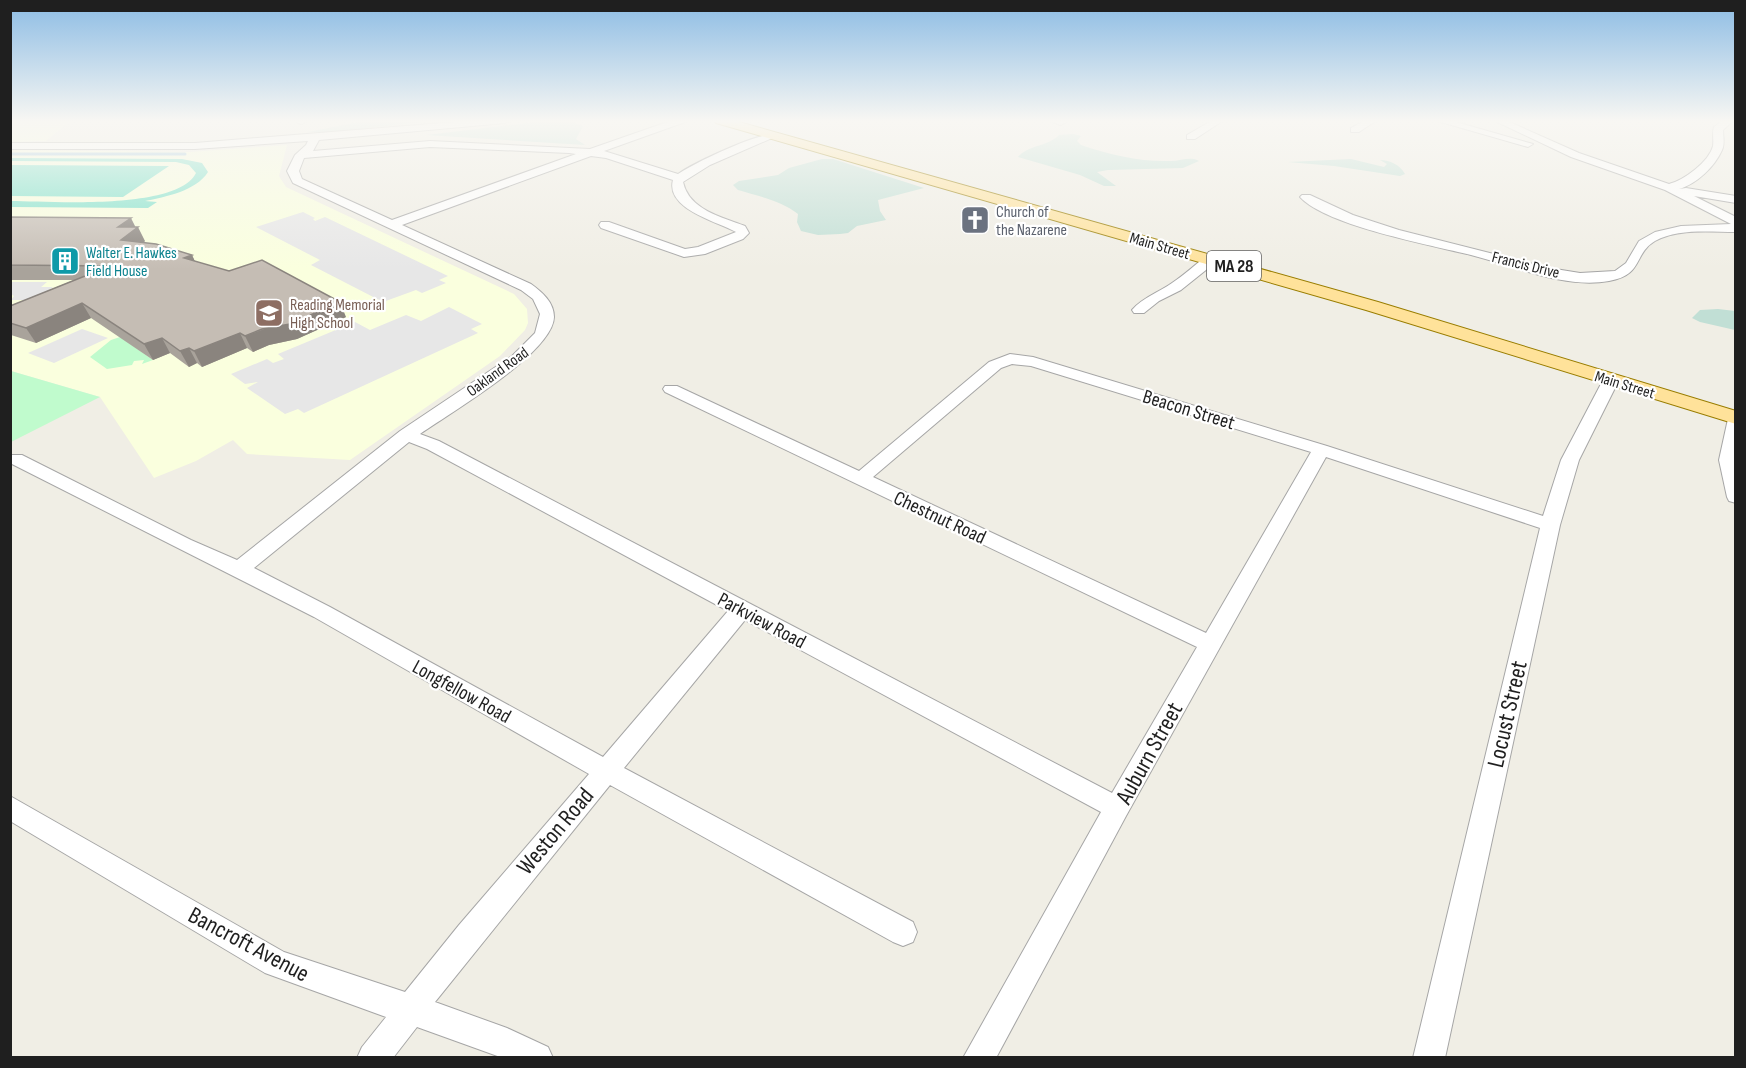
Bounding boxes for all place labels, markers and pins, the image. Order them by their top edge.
place label: Church of the Nazarene [996,203,1067,240]
church icon: Church of the Nazarene [959,204,991,236]
place label: Walter E. Hawkes Field House [86,244,177,281]
building icon: Walter E. Hawkes Field House [49,245,81,277]
place label: Reading Memorial High School [290,296,385,333]
school or university icon: Reading Memorial High School [253,297,285,329]

